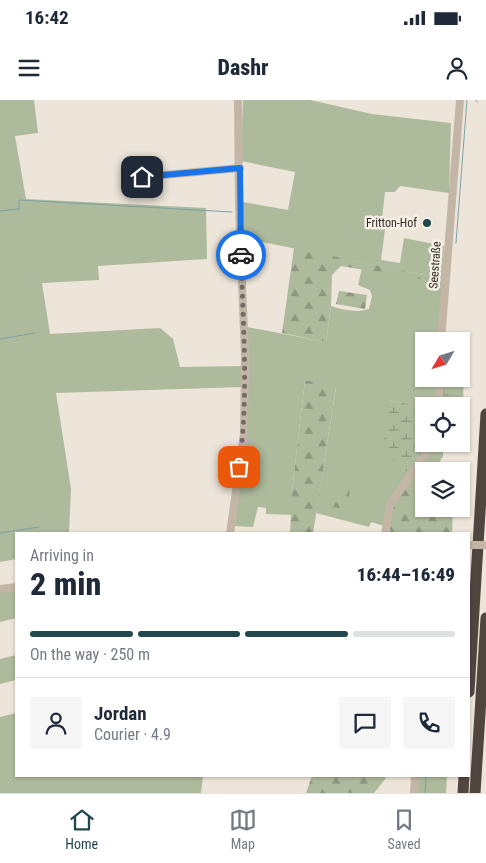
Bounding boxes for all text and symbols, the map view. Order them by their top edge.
text: 16:42 [25,6,69,29]
icon: menu [15,54,43,82]
icon: person [443,54,471,82]
text: Dashr [218,55,269,80]
pin [121,156,163,198]
icon: home [128,163,156,191]
place label: Fritton-Hof [366,216,417,230]
marker: Fritton-Hof [421,217,433,229]
courier [216,230,266,280]
street label: Seestraße [426,240,444,289]
icon: car [227,241,255,269]
north arrow [415,332,470,388]
map controls [415,332,470,517]
button: locate [415,397,470,452]
pin [218,446,260,488]
icon: bag [225,453,253,481]
button: layers [415,462,470,517]
text: Arriving in [30,546,94,565]
text: 16:44–16:49 [357,563,455,586]
text: 2 min [30,565,101,603]
text: On the way · 250 m [30,645,150,664]
button: person [30,697,82,749]
button: chat [339,697,391,749]
button: phone [403,697,455,749]
text: Jordan [94,702,147,725]
text: Courier · 4.9 [94,725,171,744]
tab: Home [65,806,98,852]
tab: Map [229,806,257,852]
tab: Saved [387,806,421,852]

